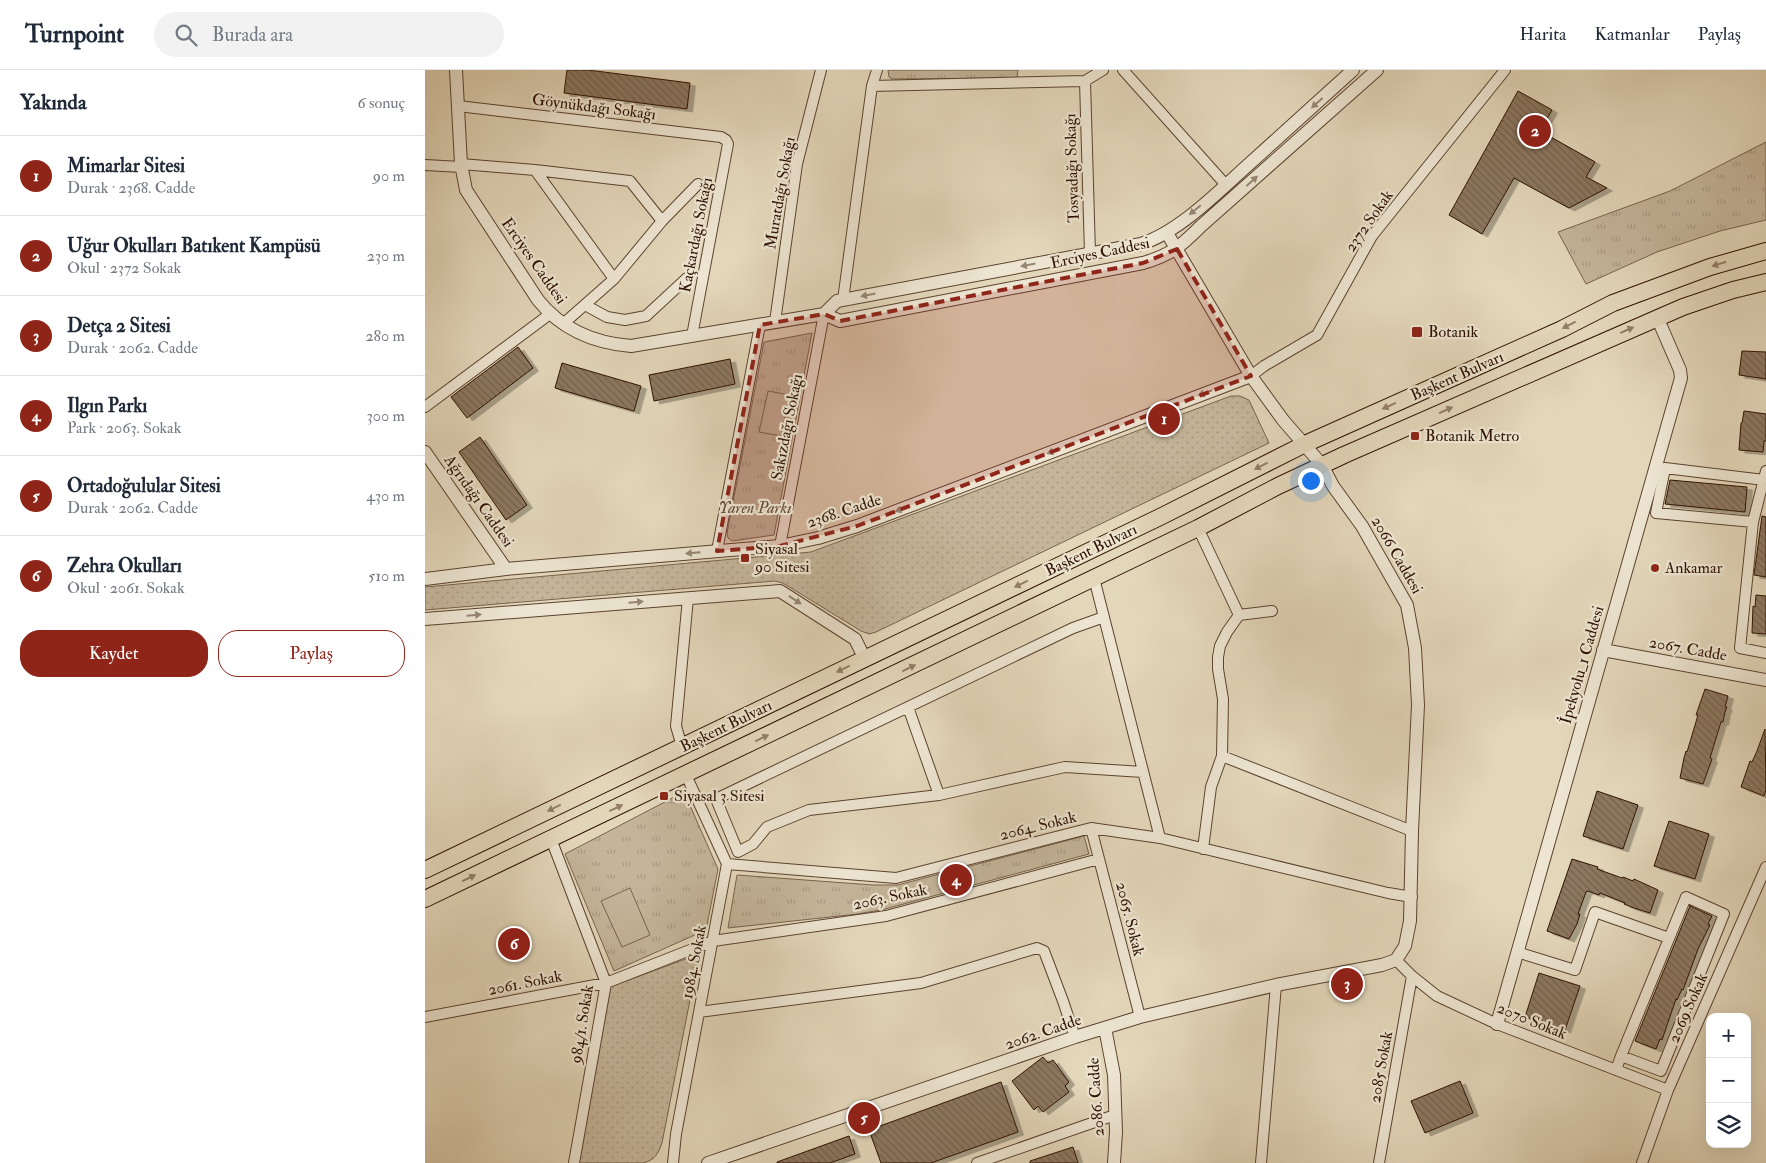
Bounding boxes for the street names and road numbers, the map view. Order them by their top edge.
street label: Göynükdağı Sokağı [531,89,657,125]
street label: Tosyadağı Sokağı [1060,113,1084,223]
street label: Muratdağı Sokağı [760,135,800,251]
street label: Kaçkardağı Sokağı [675,176,717,294]
street label: 2372 Sokak [1340,186,1398,256]
street label: Erciyes Caddesi [497,214,571,308]
street label: Erciyes Caddesi [1049,233,1151,273]
street label: Başkent Bulvarı [1407,347,1507,405]
street label: Sakızdağı Sokağı [767,372,807,482]
street label: Ağrıdağı Caddesi [439,450,518,551]
street label: 2368. Cadde [804,490,884,532]
street label: 2066 Caddesi [1367,513,1427,597]
street label: Başkent Bulvarı [1042,519,1140,581]
street label: İpekyolu_1 Caddesi [1556,604,1609,727]
street label: 2067. Cadde [1648,632,1729,666]
street label: Başkent Bulvarı [677,695,775,757]
street label: 2064. Sokak [998,807,1079,845]
street label: 2063. Sokak [851,879,929,915]
street label: 2065. Sokak [1111,880,1149,959]
street label: 1984. Sokak [677,923,711,1001]
street label: 2061. Sokak [486,966,564,1000]
street label: 2069 Sokak [1664,970,1712,1046]
street label: 984/1. Sokak [566,983,598,1066]
street label: 2070 Sokak [1494,998,1570,1044]
street label: 2062. Cadde [1002,1009,1084,1054]
street label: 2085 Sokak [1365,1029,1397,1104]
street label: 2086. Cadde [1083,1057,1109,1137]

